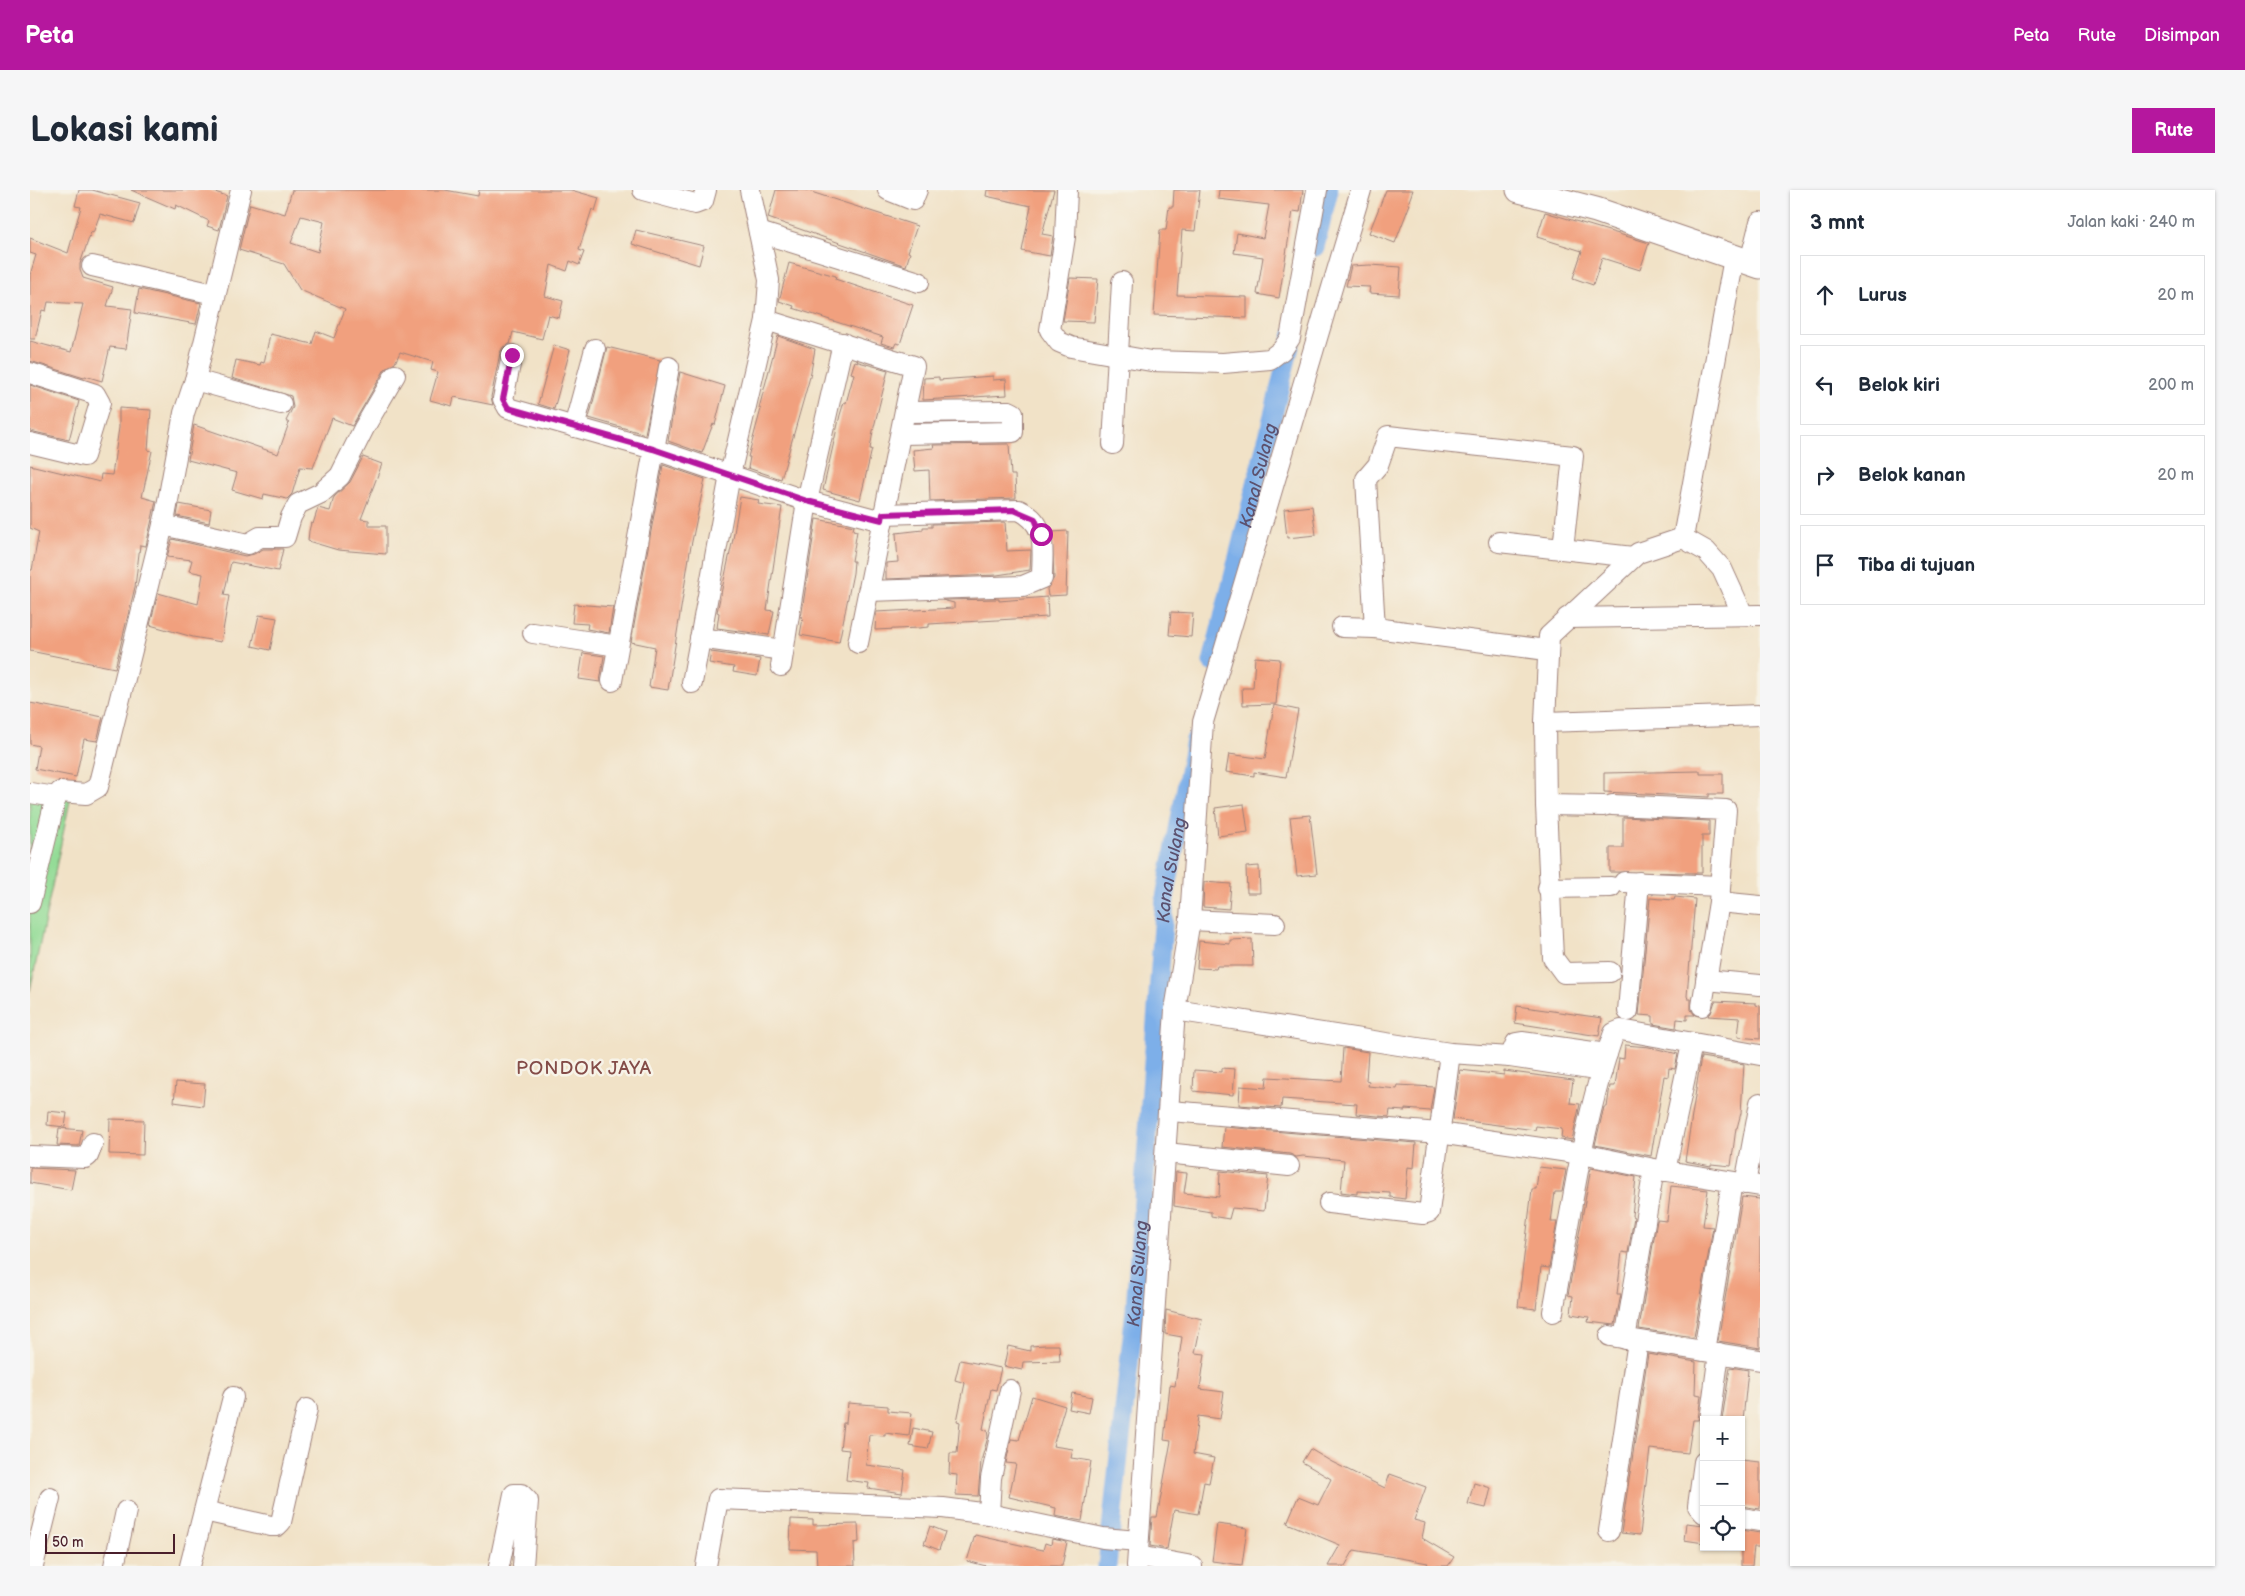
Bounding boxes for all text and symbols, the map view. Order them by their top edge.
text: Peta [25,21,74,50]
text: Peta [2013,25,2049,46]
text: Rute [2077,25,2116,46]
text: Disimpan [2144,25,2220,46]
button: Rute [2132,108,2215,153]
text: Lokasi kami [30,109,219,152]
text: 3 mnt [1810,210,1865,235]
text: Jalan kaki · 240 m [2067,213,2195,232]
icon: ahead [1811,281,1839,309]
text: Lurus [1858,284,1907,307]
text: 20 m [2158,286,2194,305]
route end [501,344,524,367]
icon: left [1811,371,1839,399]
text: Belok kiri [1858,374,1940,397]
text: 200 m [2148,376,2194,395]
water label: Kanal Sulang [1235,421,1281,530]
icon: right [1811,461,1839,489]
text: Belok kanan [1858,464,1966,487]
text: 20 m [2158,466,2194,485]
route start [1030,523,1053,546]
icon: arrive [1811,551,1839,579]
text: Tiba di tujuan [1858,554,1975,577]
water label: Kanal Sulang [1153,816,1191,924]
district label: PONDOK JAYA [516,1057,652,1080]
water label: Kanal Sulang [1123,1220,1152,1328]
map controls [1700,1416,1745,1551]
button: + [1700,1416,1745,1461]
button: − [1700,1461,1745,1506]
button: locate [1700,1506,1745,1551]
scale bar [45,1531,175,1554]
text: 50 m [52,1534,84,1551]

